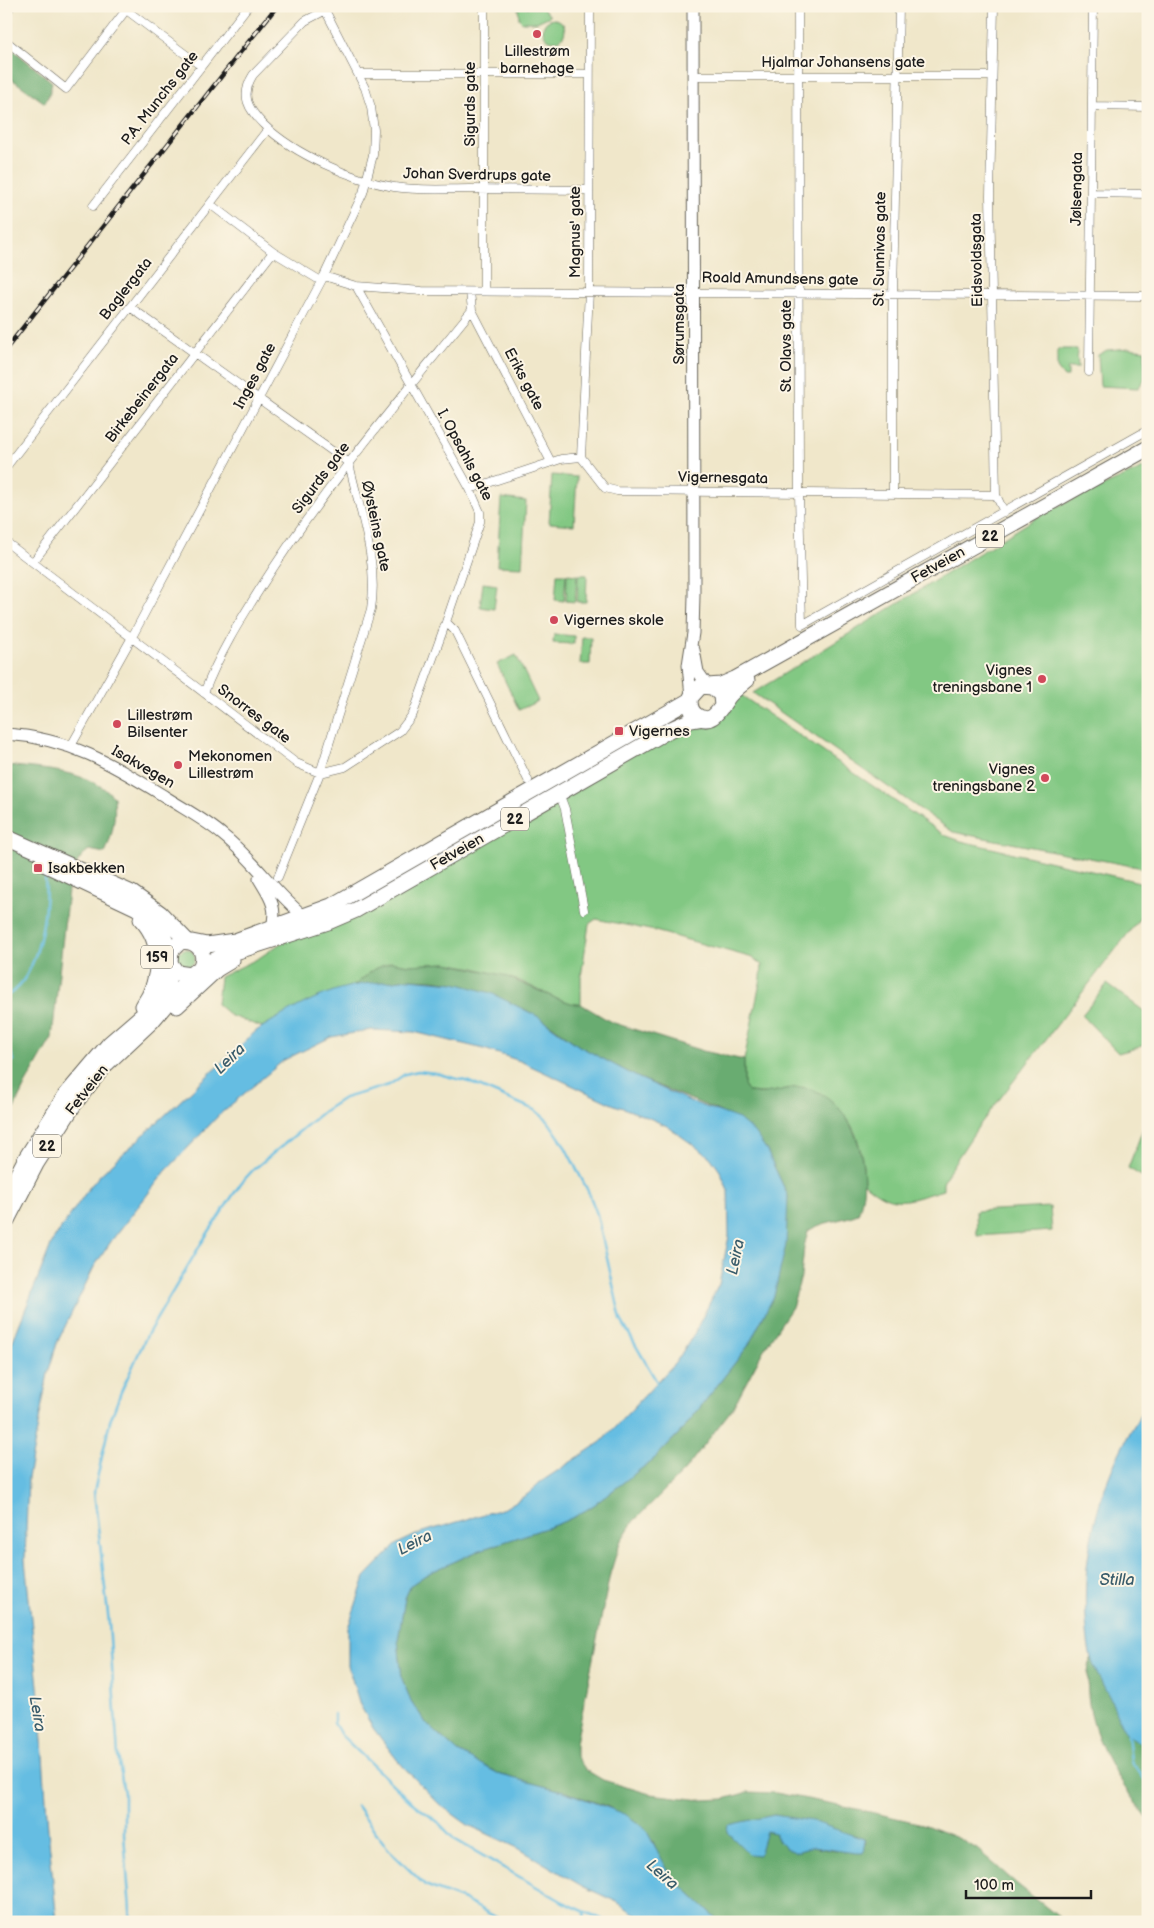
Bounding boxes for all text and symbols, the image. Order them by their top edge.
marker: Lillestrøm barnehage [531,28,543,40]
place label: Lillestrøm barnehage [500,42,574,78]
street label: P.A. Munchs gate [117,47,203,149]
street label: Hjalmar Johansens gate [761,53,925,72]
street label: Sigurds gate [461,61,480,147]
street label: Jølsengata [1067,152,1087,226]
street label: Johan Sverdrups gate [403,164,551,186]
street label: Magnus' gate [566,186,585,278]
street label: St. Sunnivas gate [869,191,891,307]
street label: Eidsvoldsgata [967,213,987,307]
street label: Baglergata [96,254,156,324]
street label: Roald Amundsens gate [701,268,859,290]
street label: Sørumsgata [670,284,689,364]
street label: St. Olavs gate [777,300,796,392]
street label: Inges gate [230,339,280,412]
street label: Eriks gate [500,345,548,414]
street label: Birkebeinergata [101,349,183,447]
street label: I. Opsahls gate [433,406,497,504]
street label: Sigurds gate [288,438,354,518]
street label: Vigernesgata [678,468,768,488]
street label: Øysteins gate [357,479,395,573]
road number: 22 [976,524,1004,548]
street label: Fetveien [908,542,968,588]
place label: Vigernes skole [564,611,664,630]
marker: Vigernes skole [548,614,560,626]
place label: Vignes treningsbane 1 [933,661,1033,697]
marker: Vignes treningsbane 1 [1036,673,1048,685]
street label: Snorres gate [213,680,295,748]
place label: Lillestrøm Bilsenter [127,706,193,742]
marker: Lillestrøm Bilsenter [111,718,123,730]
place label: Vigernes [629,722,690,741]
marker: Vigernes [613,725,625,737]
street label: Isakvegen [108,741,178,793]
place label: Mekonomen Lillestrøm [188,747,272,783]
marker: Mekonomen Lillestrøm [172,759,184,771]
place label: Vignes treningsbane 2 [933,760,1036,796]
marker: Vignes treningsbane 2 [1039,772,1051,784]
road number: 22 [501,808,529,831]
street label: Fetveien [427,829,487,875]
place label: Isakbekken [48,859,125,878]
marker: Isakbekken [32,862,44,874]
road number: 159 [141,946,173,969]
water label: Leira [210,1040,250,1078]
street label: Fetveien [61,1061,113,1119]
road number: 22 [33,1134,61,1158]
water label: Leira [723,1237,749,1277]
water label: Leira [395,1526,435,1560]
water label: Stilla [1099,1571,1135,1590]
water label: Leira [25,1695,49,1733]
water label: Leira [642,1856,682,1894]
scale bar [966,1868,1092,1900]
text: 100 m [974,1876,1014,1895]

